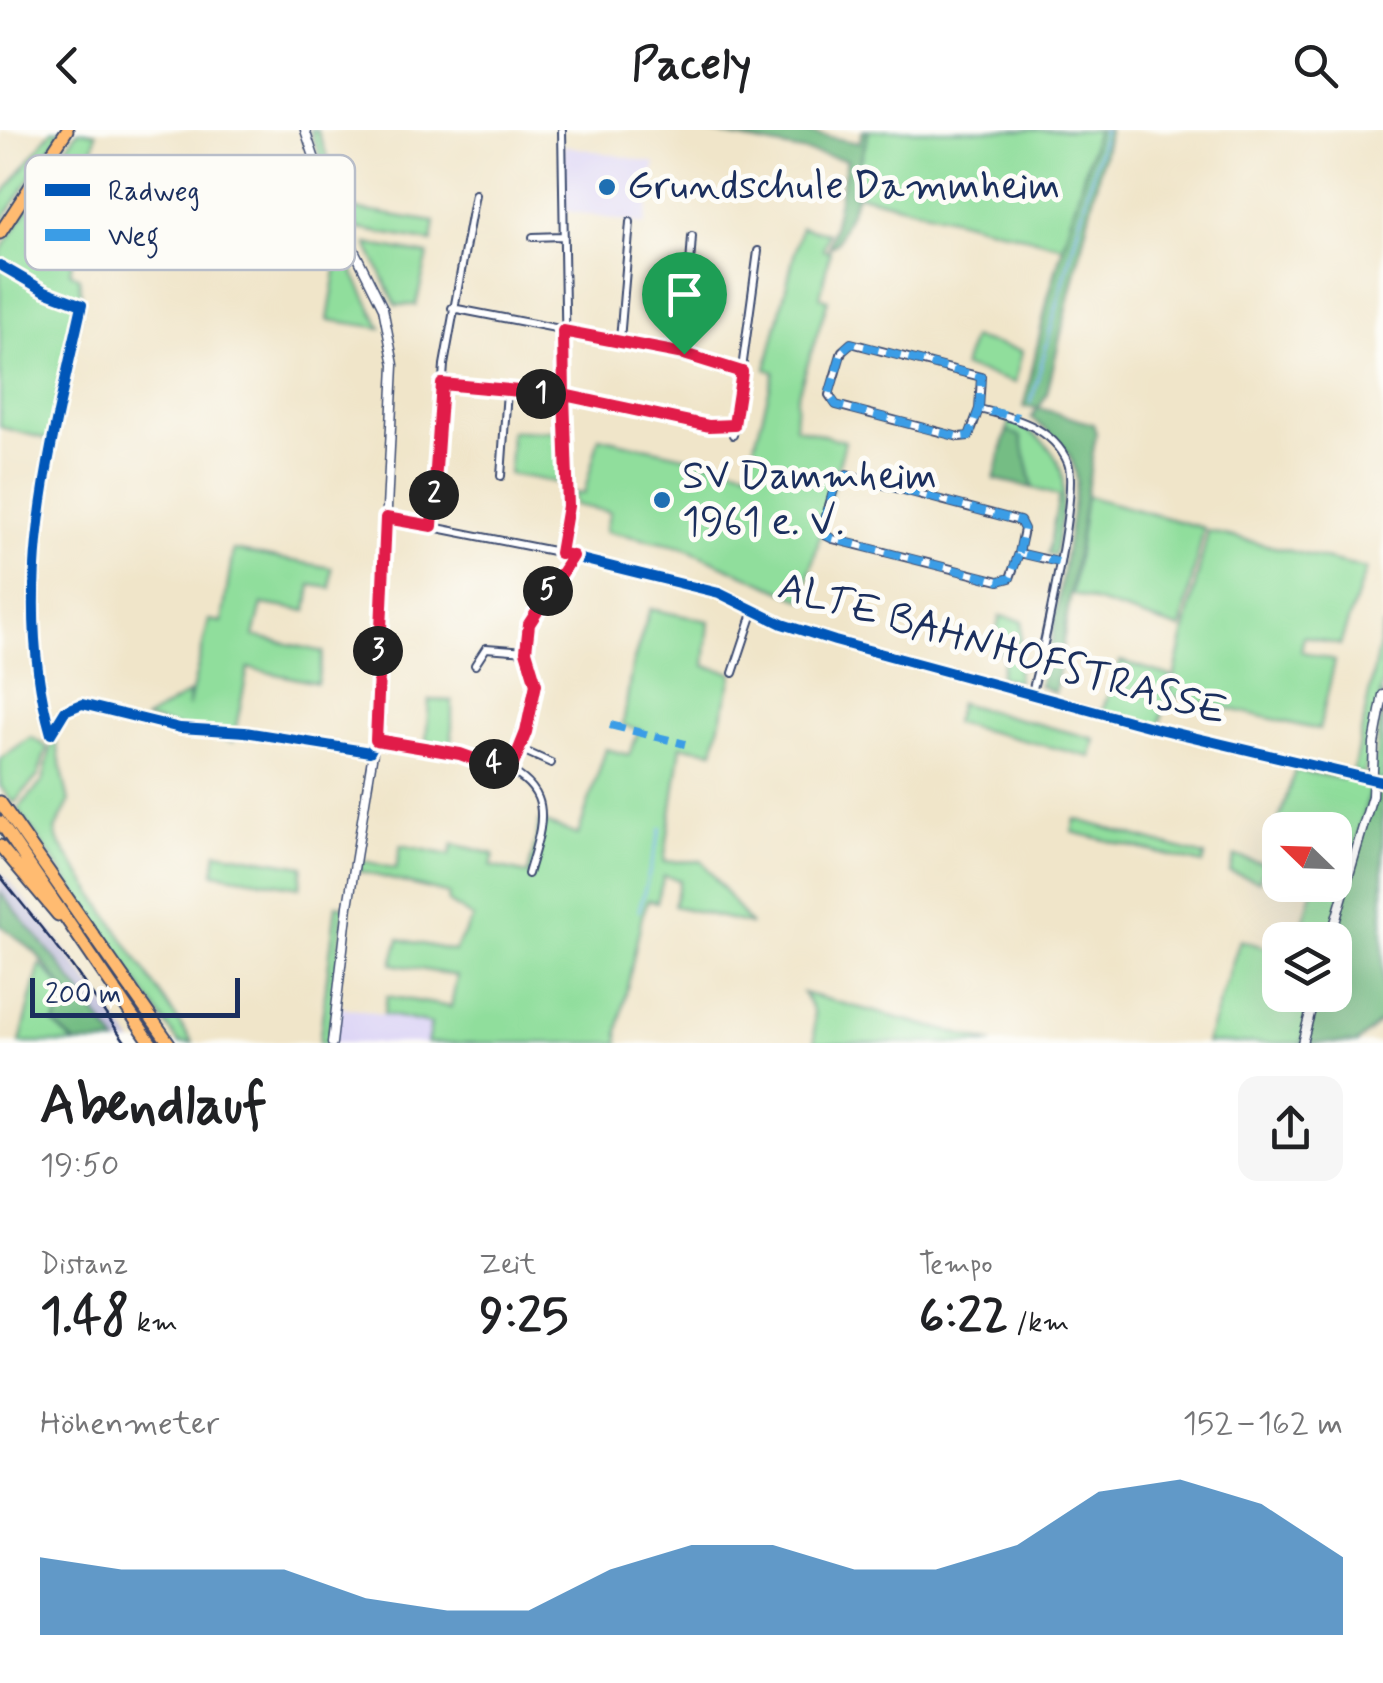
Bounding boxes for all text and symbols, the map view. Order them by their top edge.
text: Pacely [632,36,751,95]
icon: back [40,38,95,93]
icon: search [1288,38,1343,93]
legend [25,155,355,270]
place label: Grundschule Dammheim [627,161,1060,213]
text: Radweg [108,174,200,211]
marker: Grundschule Dammheim [596,176,618,198]
text: Weg [108,219,159,259]
pin [642,252,727,355]
icon: arrive [657,267,712,322]
pin: 1 [516,369,566,419]
text: 1 [535,375,547,412]
place label: SV Dammheim 1961 e. V. [682,451,937,549]
pin: 2 [409,470,459,520]
text: 2 [427,476,441,513]
marker: SV Dammheim 1961 e. V. [651,489,673,511]
street label: ALTE BAHNHOFSTRASSE [772,561,1232,739]
pin: 5 [523,566,573,616]
text: 5 [540,572,556,609]
pin: 3 [353,626,403,676]
text: 3 [372,632,384,669]
pin: 4 [469,739,519,789]
text: 4 [486,745,502,782]
north arrow [1262,812,1352,902]
map controls [1262,812,1352,1012]
button: layers [1262,922,1352,1012]
scale bar [30,973,240,1018]
text: 200 m [45,977,121,1014]
text: Abendlauf [40,1071,267,1143]
button: share [1238,1076,1343,1181]
text: 19:50 [40,1145,119,1187]
text: Distanz [40,1247,128,1284]
text: Zeit [479,1247,536,1284]
text: Tempo [919,1247,993,1284]
text: 1.48 [40,1284,129,1350]
text: 9:25 [479,1284,568,1350]
text: 6:22 [919,1284,1009,1350]
text: km [129,1305,178,1342]
text: /km [1009,1305,1069,1342]
text: Höhenmeter [40,1403,219,1445]
text: 152–162 m [1183,1403,1343,1445]

